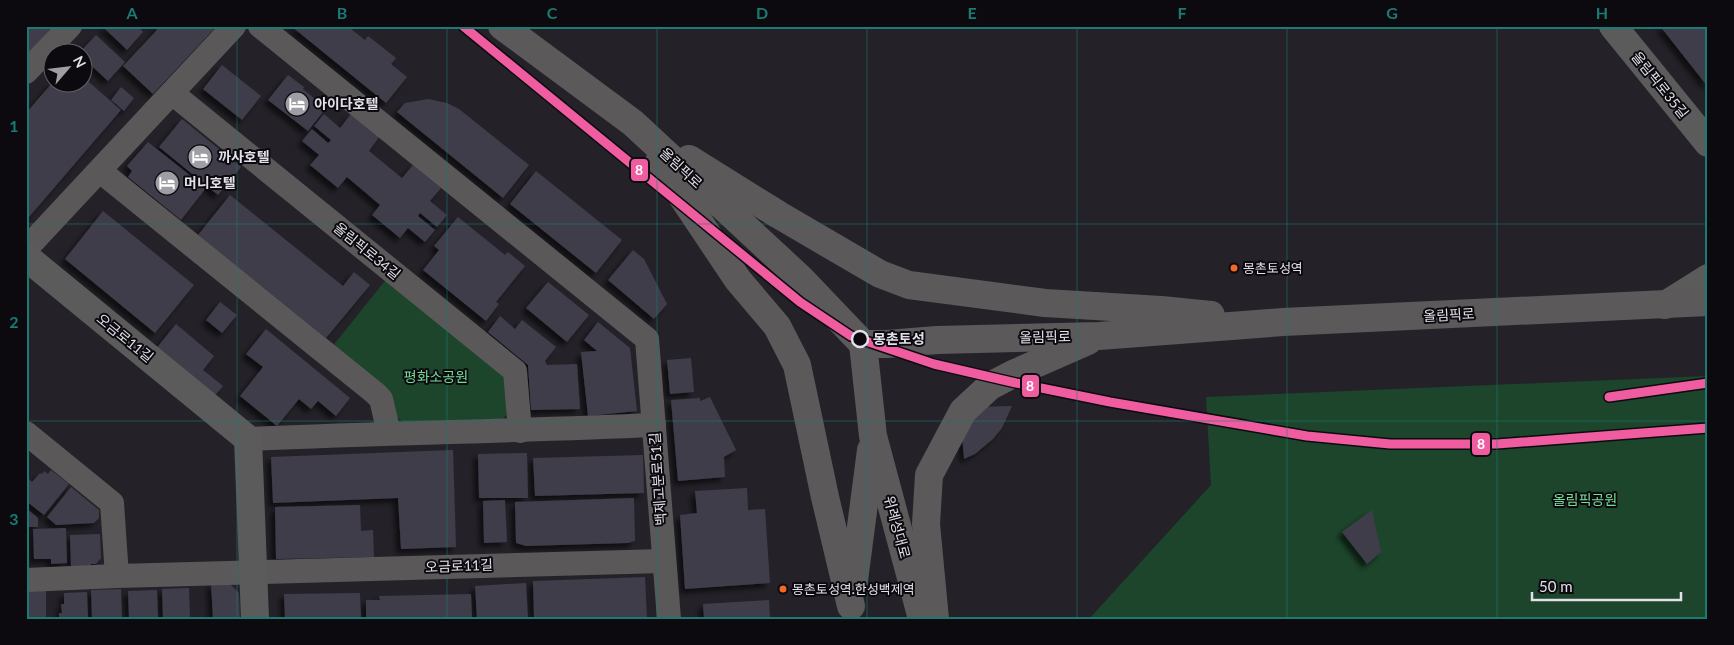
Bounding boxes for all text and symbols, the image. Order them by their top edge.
text: A [125,3,138,22]
text: B [337,3,347,22]
text: C [547,3,558,22]
text: D [756,3,768,22]
text: E [967,3,977,22]
text: F [1177,3,1187,22]
text: G [1386,3,1398,22]
text: H [1596,3,1608,22]
north arrow [42,42,92,92]
street label: 올림픽로35길 [1628,48,1692,121]
text: N [70,53,90,70]
hotel icon: 아이다호텔 [284,91,310,117]
place label: 아이다호텔 [314,95,379,112]
text: 1 [9,116,19,135]
hotel icon: 까사호텔 [187,144,213,170]
street label: 올림픽로 [657,144,706,191]
place label: 까사호텔 [218,148,270,165]
line badge: 8 [630,158,649,182]
text: 8 [635,161,643,178]
hotel icon: 머니호텔 [154,170,180,196]
place label: 머니호텔 [184,174,236,191]
street label: 올림픽로34길 [331,219,404,283]
place label: 몽촌토성역 [1243,260,1303,276]
marker: 몽촌토성역 [1229,263,1239,273]
street label: 올림픽로 [1423,305,1475,324]
street label: 오금로11길 [94,310,157,366]
text: 2 [9,312,19,331]
street label: 올림픽로 [1019,328,1071,345]
marker: 몽촌토성 [851,330,869,348]
place label: 몽촌토성 [873,330,925,347]
park label: 평화소공원 [404,368,468,385]
line badge: 8 [1021,374,1040,398]
text: 8 [1026,377,1034,394]
street label: 백제고분로51길 [646,432,669,526]
line badge: 8 [1471,432,1491,456]
text: 8 [1477,435,1485,452]
park label: 올림픽공원 [1553,491,1617,508]
street label: 위례성대로 [881,494,914,560]
text: 3 [9,509,19,528]
street label: 오금로11길 [425,556,493,575]
scale bar [1532,570,1680,602]
text: 50 m [1539,577,1573,595]
place label: 몽촌토성역.한성백제역 [792,581,915,597]
marker: 몽촌토성역.한성백제역 [778,584,788,594]

